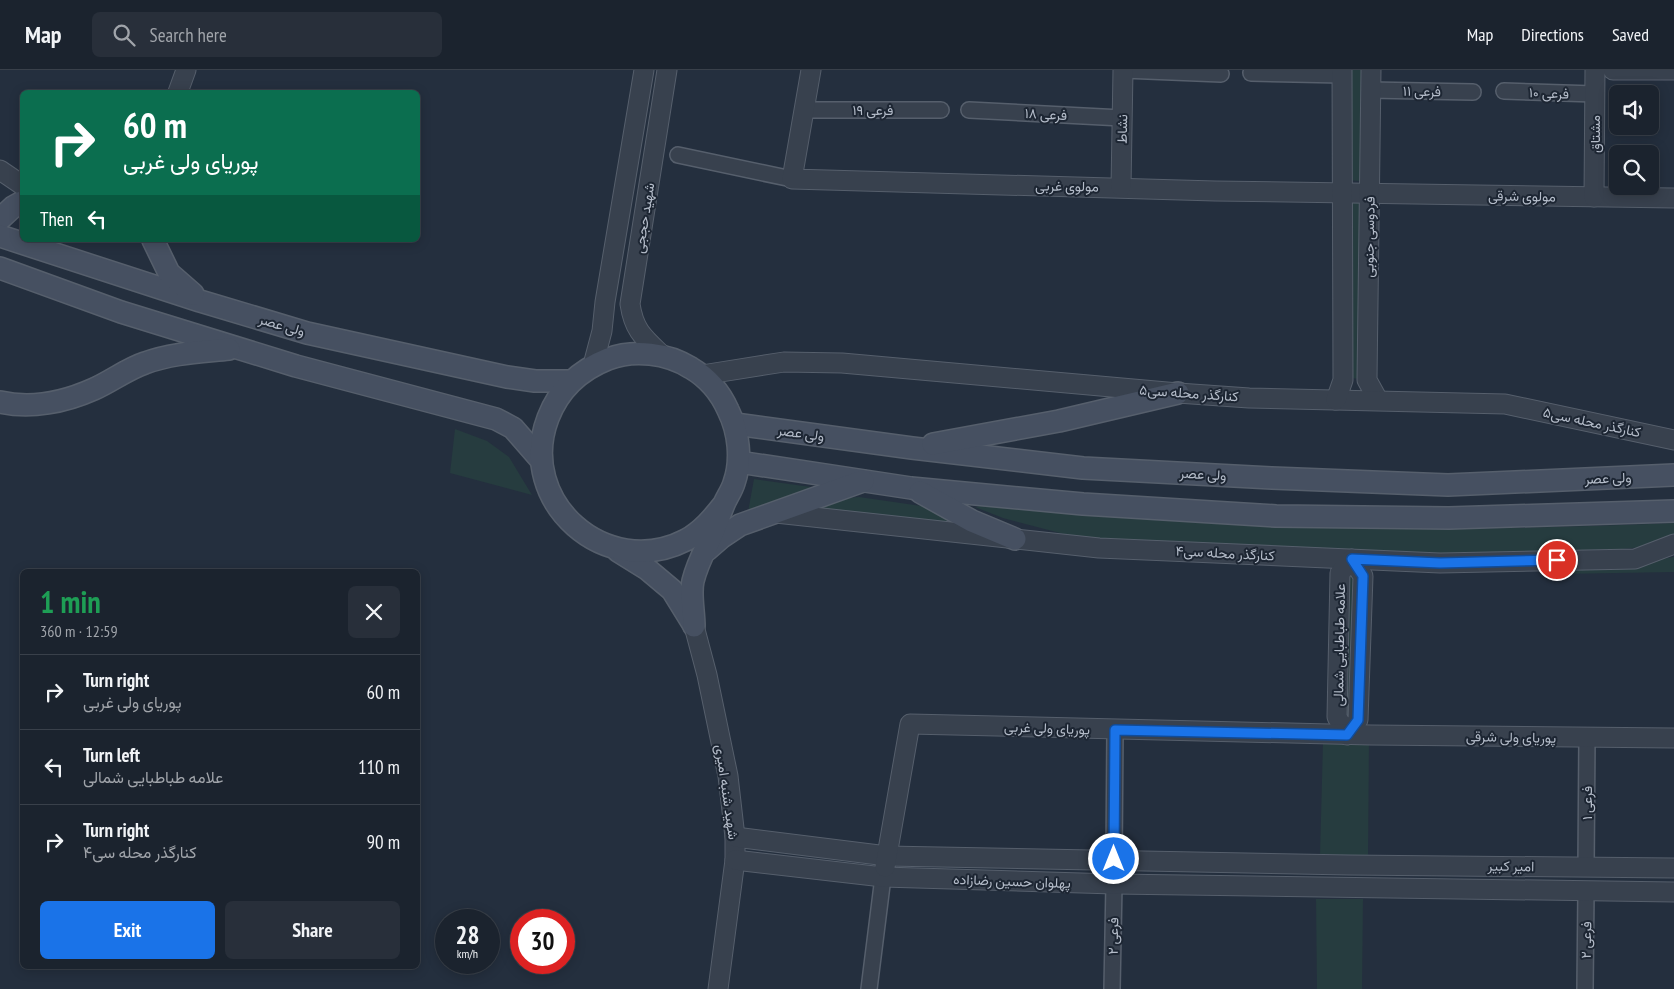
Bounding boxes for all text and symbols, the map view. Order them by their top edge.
search box [92,12,442,57]
text: Map [25,19,62,50]
icon: search [110,21,138,49]
text: Search here [150,23,227,47]
text: Map [1467,23,1493,46]
text: Directions [1521,23,1584,46]
text: Saved [1612,23,1649,46]
street label: فرعی ۱۱ [1403,82,1441,100]
street label: فرعی ۱۰ [1529,83,1569,103]
map controls [1609,85,1659,195]
button: sound [1609,85,1659,135]
street label: فرعی ۱۹ [853,101,893,119]
text: 60 m [123,102,187,148]
street label: فرعی ۱۸ [1024,104,1068,124]
icon: right [40,110,105,175]
street label: نشاط [1113,114,1131,144]
street label: مشتاق [1586,115,1604,153]
button: search [1609,145,1659,195]
text: پوریای ولی غربی [123,147,258,175]
street label: مولوی غربی [1035,176,1099,196]
street label: شهید حججی [630,181,658,255]
street label: مولوی شرقی [1488,186,1556,206]
street label: فردوسی جنوبی [1359,196,1379,278]
icon: left [83,205,111,233]
text: Then [40,207,73,231]
street label: ولی عصر [256,310,307,340]
street label: کنارگذر محله سی۵ [1139,381,1239,405]
street label: کنارگذر محله سی۵ [1541,403,1643,441]
street label: ولی عصر [775,421,826,445]
street label: ولی عصر [1178,464,1227,484]
street label: ولی عصر [1583,468,1632,488]
pin [1536,539,1578,581]
street label: کنارگذر محله سی۴ [1175,541,1275,565]
icon: arrive [1543,546,1571,574]
text: 1 min [40,582,101,621]
street label: علامه طباطبایی شمالی [1329,583,1349,707]
button: close [348,586,400,638]
text: 360 m · 12:59 [40,621,118,641]
text: Turn right [83,668,149,692]
icon: right [40,678,68,706]
text: 60 m [367,680,400,704]
text: پوریای ولی غربی [83,692,182,712]
street label: پوریای ولی غربی [1004,718,1090,739]
street label: پوریای ولی شرقی [1466,727,1556,748]
text: Turn left [83,743,140,767]
street label: شهید شنبه امیری [711,743,743,841]
icon: left [40,753,68,781]
text: 110 m [358,755,400,779]
text: علامه طباطبایی شمالی [83,767,223,787]
street label: فرعی ۱ [1578,786,1596,820]
text: Turn right [83,818,149,842]
icon: right [40,828,68,856]
text: 90 m [367,830,400,854]
position arrow [1087,832,1139,884]
text: کنارگذر محله سی۴ [83,842,197,862]
street label: امیر کبیر [1487,857,1534,875]
street label: پهلوان حسین رضازاده [953,870,1071,893]
button: Exit [40,901,215,959]
button: Share [225,901,400,959]
speed limit sign: 30 [510,909,575,974]
street label: فرعی ۲ [1104,917,1122,955]
text: 28 [456,919,479,951]
street label: فرعی ۲ [1577,921,1595,959]
text: km/h [457,946,478,961]

